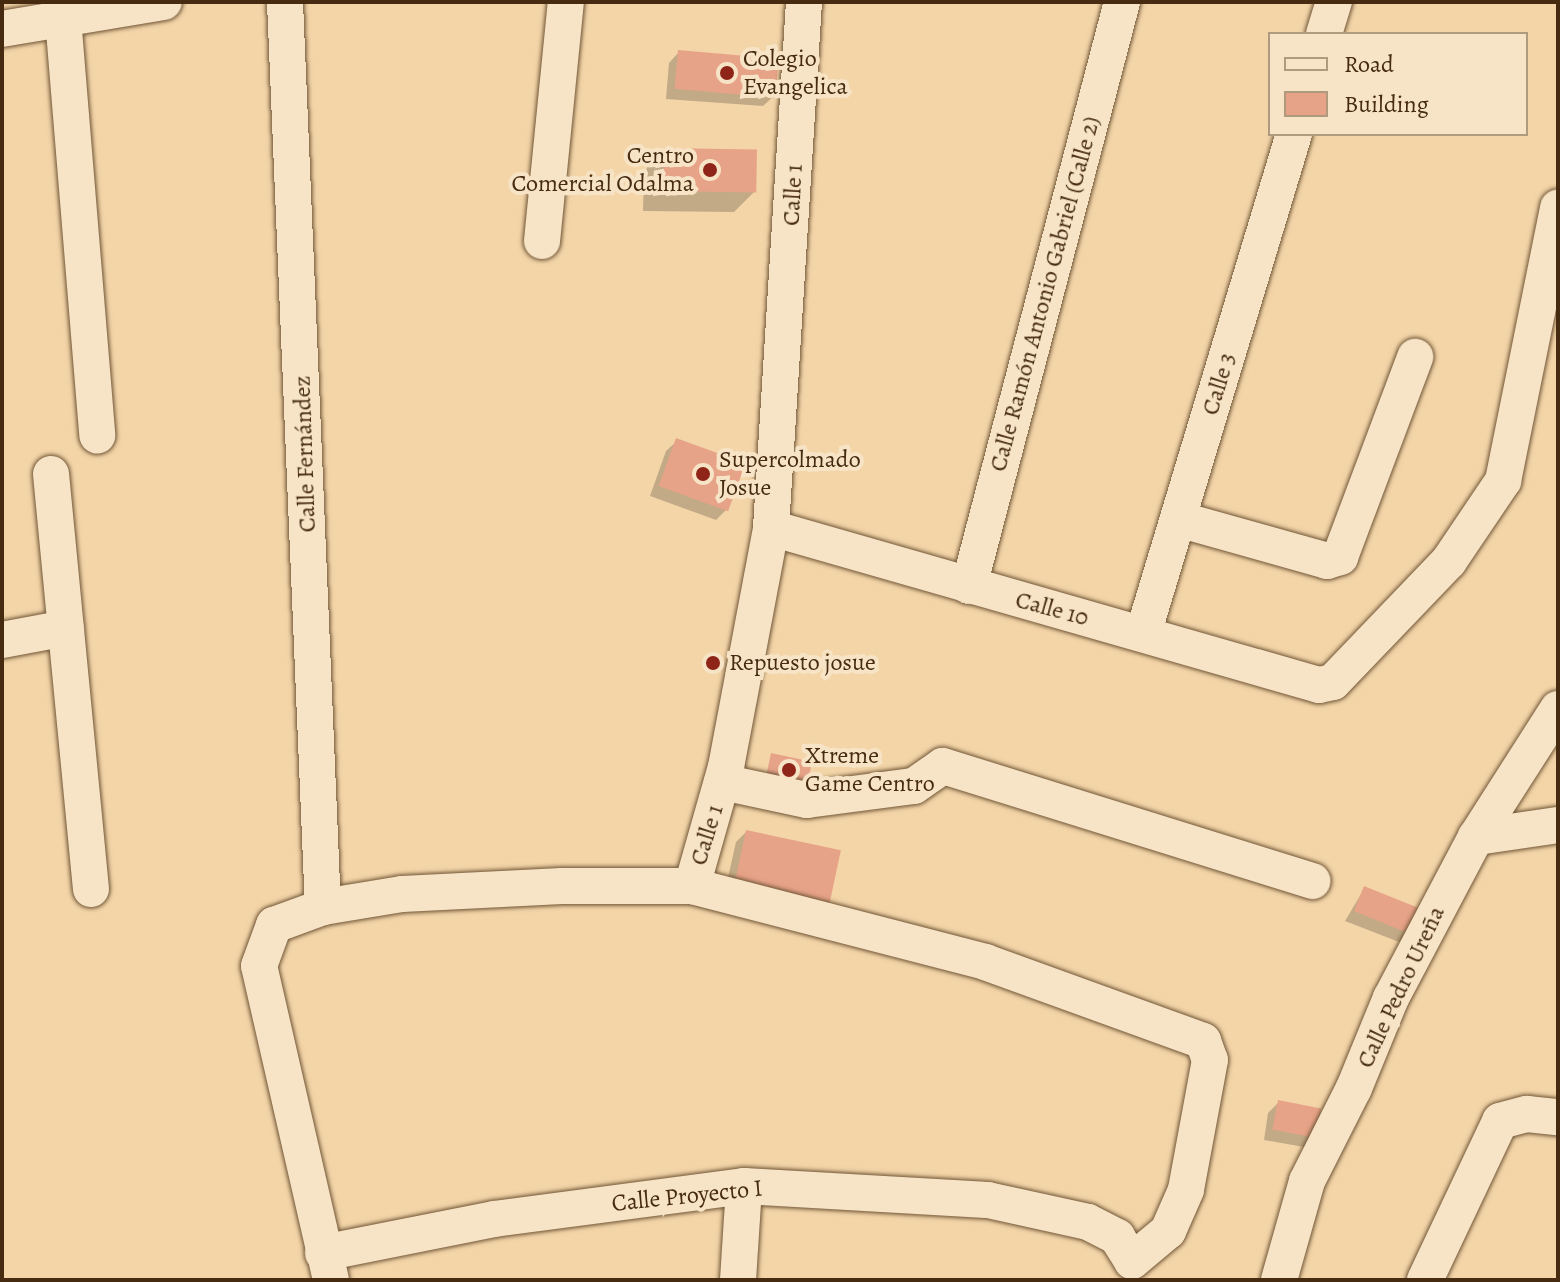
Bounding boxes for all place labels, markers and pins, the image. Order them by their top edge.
place label: Colegio Evangelica [743,45,848,101]
marker: Colegio Evangelica [718,64,736,82]
place label: Centro Comercial Odalma [511,142,694,198]
marker: Centro Comercial Odalma [701,161,719,179]
place label: Supercolmado Josue [719,446,861,502]
marker: Supercolmado Josue [694,465,712,483]
place label: Repuesto josue [729,649,876,677]
marker: Repuesto josue [704,654,722,672]
place label: Xtreme Game Centro [805,742,935,798]
marker: Xtreme Game Centro [780,761,798,779]

